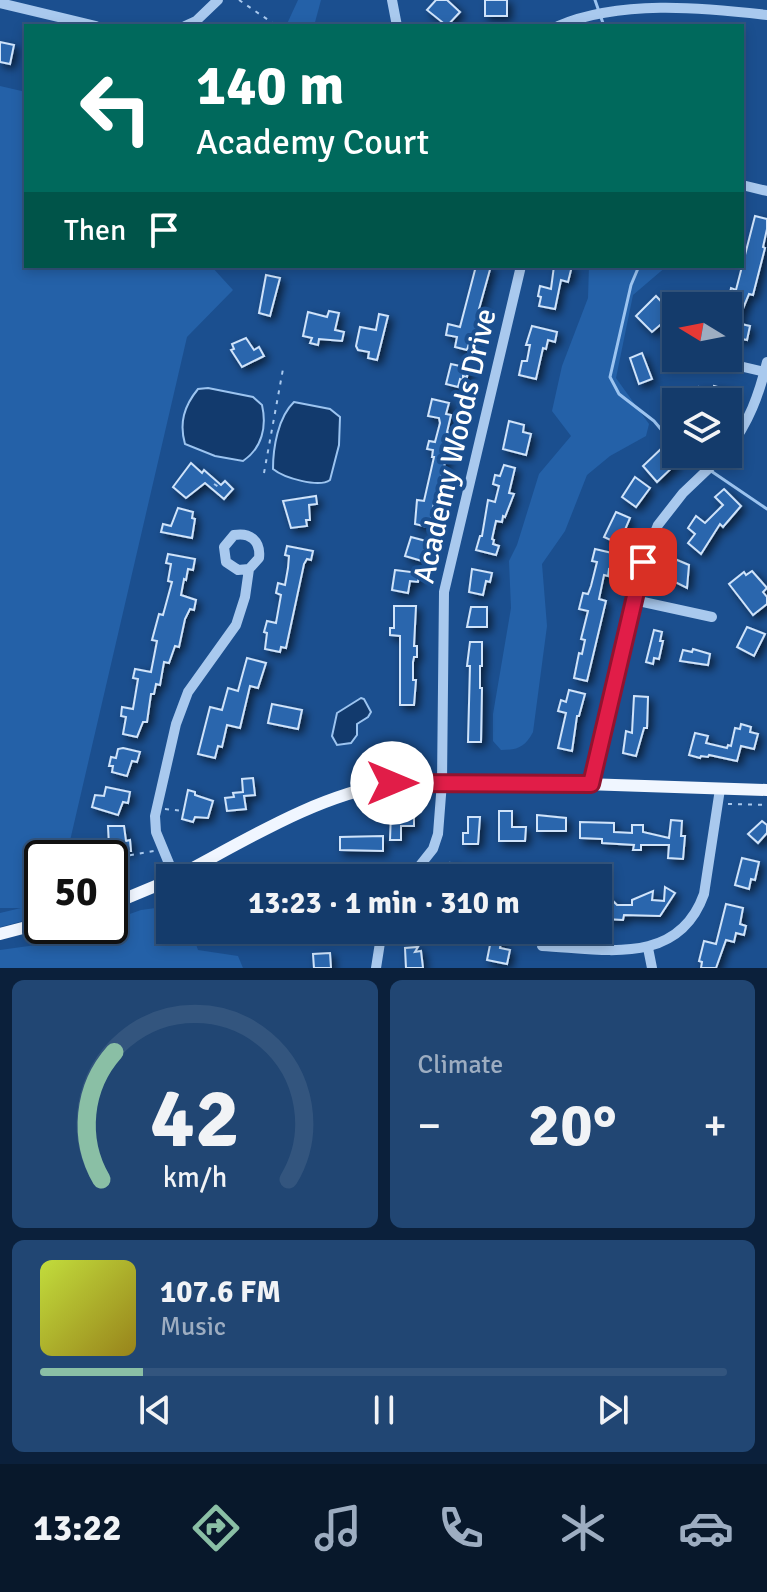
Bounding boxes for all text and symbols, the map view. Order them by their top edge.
text: 140 m [196,51,344,120]
icon: left [64,56,168,160]
text: Academy Court [196,120,429,165]
icon: arrive [142,208,186,252]
text: Then [64,212,126,249]
north arrow [662,292,742,372]
map controls [662,292,742,468]
street label: Academy Woods Drive [405,305,505,587]
button: layers [662,388,742,468]
pin [609,528,677,596]
icon: arrive [621,540,665,584]
position arrow [350,741,434,825]
speed limit sign: 50 [24,840,128,944]
text: 13:23 · 1 min · 310 m [248,885,520,922]
text: Climate [418,1049,503,1081]
text: 42 [150,1068,240,1170]
text: 20° [528,1089,617,1163]
text: − [418,1099,441,1153]
text: + [703,1099,727,1153]
text: km/h [162,1160,227,1195]
text: 107.6 FM [160,1274,281,1311]
text: Music [160,1311,226,1343]
icon: previous [133,1388,177,1432]
icon: pause [362,1388,406,1432]
icon: next [591,1388,635,1432]
icon: directions [188,1500,244,1556]
icon: music [310,1500,366,1556]
icon: phone [433,1500,489,1556]
icon: climate [555,1500,611,1556]
icon: car [678,1500,734,1556]
text: 13:22 [33,1506,122,1551]

